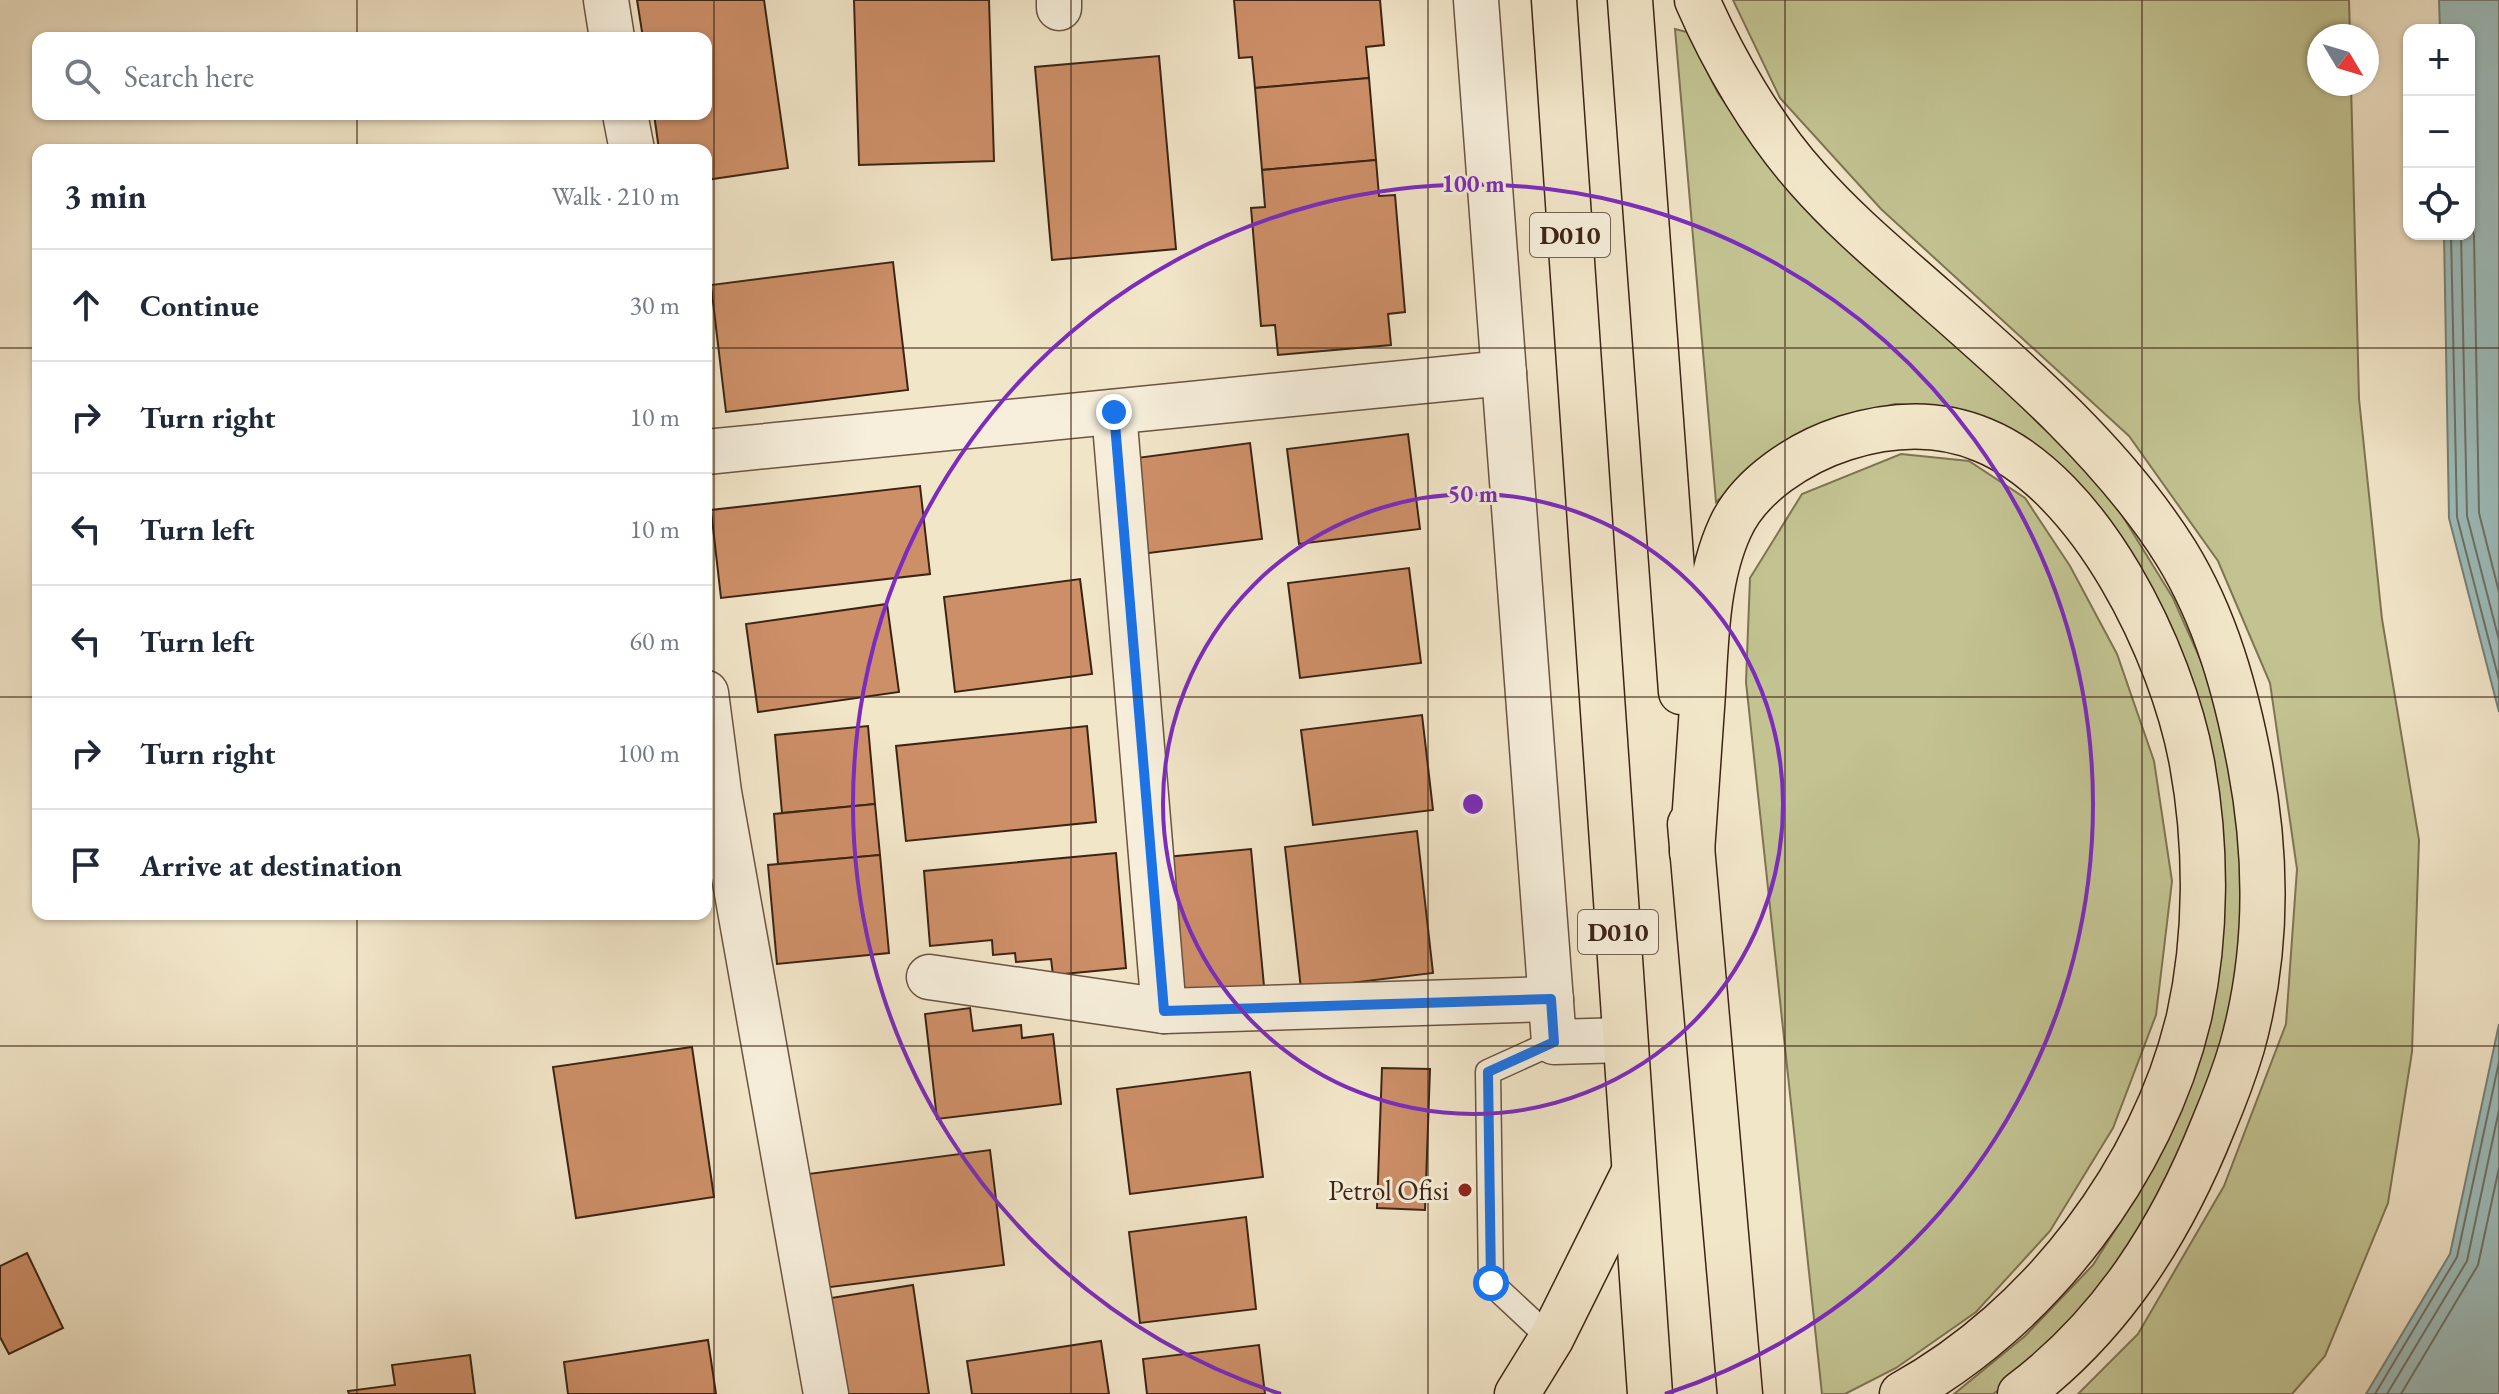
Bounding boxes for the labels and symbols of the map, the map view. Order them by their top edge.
north arrow [2307,24,2379,96]
text: 100 m [1441,168,1505,199]
road number: D010 [1530,213,1610,257]
route end [1096,394,1132,430]
text: 50 m [1448,478,1498,509]
centre of rings [1459,790,1487,818]
road number: D010 [1578,910,1658,954]
place label: Petrol Ofisi [1328,1172,1449,1208]
marker: Petrol Ofisi [1456,1181,1474,1199]
route start [1473,1265,1509,1301]

